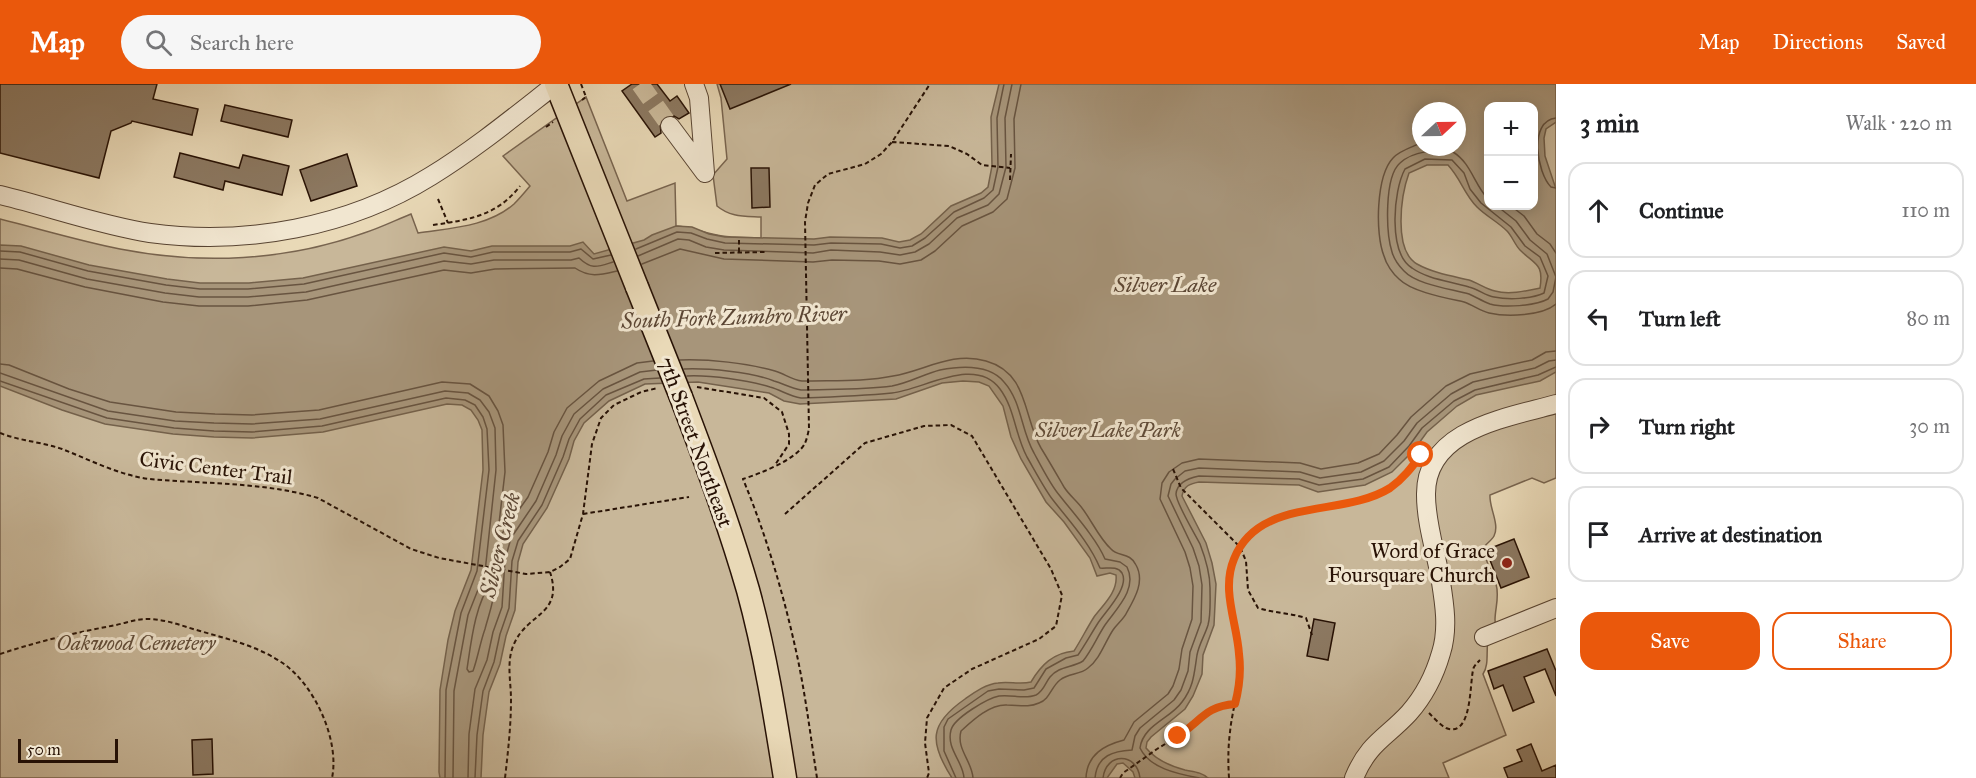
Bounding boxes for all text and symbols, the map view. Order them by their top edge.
search box [121,15,541,69]
text: Map [30,25,85,60]
icon: search [142,26,175,59]
text: Search here [190,29,294,56]
text: Map [1699,29,1740,55]
text: Directions [1773,29,1863,55]
text: Saved [1896,29,1946,55]
north arrow [1412,102,1466,156]
map controls [1484,102,1538,210]
button: + [1484,102,1538,156]
text: 3 min [1580,107,1639,139]
text: Walk · 220 m [1845,111,1952,135]
button: − [1484,156,1538,210]
icon: ahead [1582,194,1615,227]
text: Continue [1639,197,1724,224]
text: 110 m [1902,198,1950,222]
water label: Silver Lake [1113,271,1217,298]
water label: South Fork Zumbro River [620,300,849,334]
icon: left [1582,302,1615,335]
text: Turn left [1639,305,1721,332]
text: 80 m [1907,306,1950,330]
street label: 7th Street Northeast [653,353,739,531]
icon: right [1582,410,1615,443]
text: Turn right [1639,413,1735,440]
text: 30 m [1909,414,1950,438]
park label: Silver Lake Park [1034,417,1181,443]
route start [1407,441,1433,467]
street label: Civic Center Trail [138,446,294,490]
water label: Silver Creek [474,489,526,601]
icon: arrive [1582,518,1615,551]
text: Arrive at destination [1639,521,1822,548]
place label: Word of Grace Foursquare Church [1328,538,1495,588]
marker: Word of Grace Foursquare Church [1500,556,1514,570]
button: Save [1580,612,1760,670]
button: Share [1772,612,1952,670]
park label: Oakwood Cemetery [57,630,217,656]
route end [1164,722,1190,748]
scale bar [18,736,118,764]
text: 50 m [27,740,61,759]

